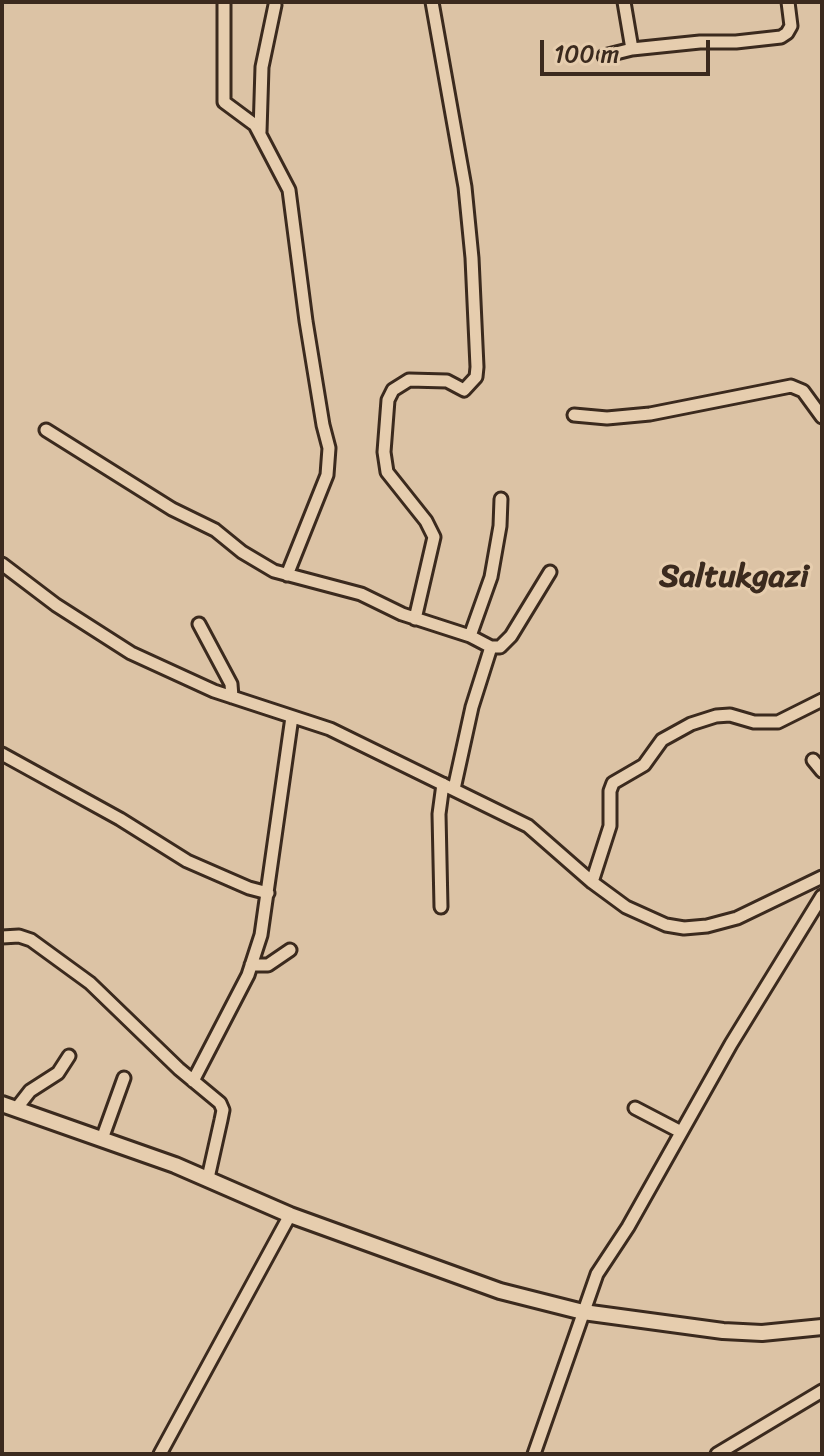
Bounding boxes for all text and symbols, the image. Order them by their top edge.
scale bar [544,24,714,74]
text: 100 m [554,33,619,75]
district label: Saltukgazi [659,559,809,597]

